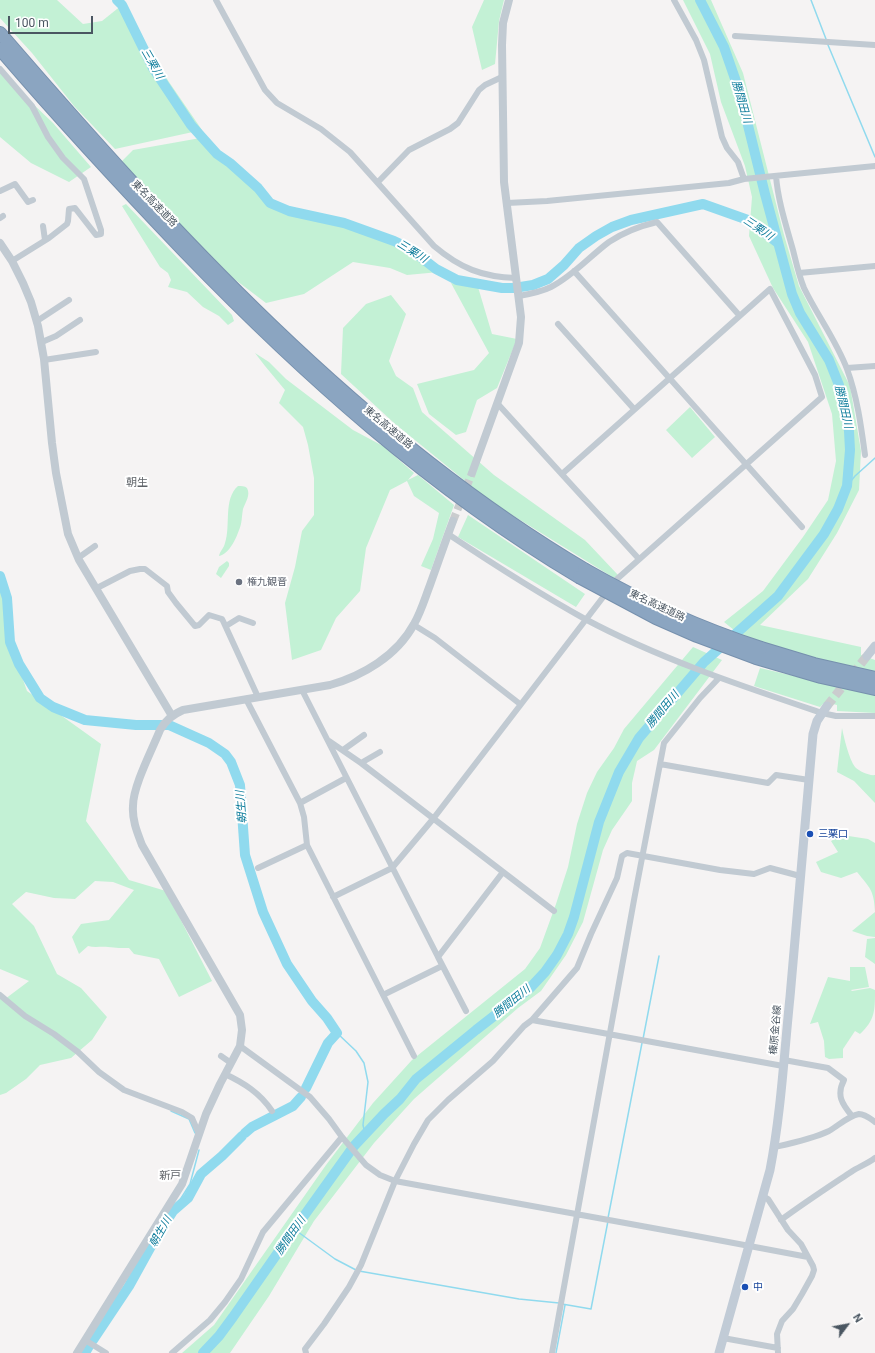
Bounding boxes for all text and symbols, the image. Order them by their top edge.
scale bar [10,8,95,34]
text: 100 m [15,16,49,30]
water label: 三栗川 [138,46,166,82]
water label: 勝間田川 [729,79,753,125]
street label: 東名高速道路 [129,178,179,230]
water label: 三栗川 [741,214,775,244]
water label: 三栗川 [395,238,429,266]
water label: 勝間田川 [832,384,854,430]
street label: 東名高速道路 [361,404,415,452]
district label: 朝生 [126,476,148,490]
place label: 権九観音 [247,576,287,588]
marker: 権九観音 [234,577,244,587]
street label: 東名高速道路 [627,588,687,624]
water label: 勝間田川 [644,689,682,731]
water label: 朝生川 [234,790,250,824]
place label: 三栗口 [818,828,848,840]
marker: 三栗口 [805,829,815,839]
water label: 勝間田川 [491,983,533,1021]
street label: 榛原金谷線 [768,1005,784,1055]
district label: 新戸 [159,1169,181,1183]
water label: 朝生川 [147,1214,175,1250]
water label: 勝間田川 [273,1214,309,1258]
place label: 中 [753,1281,763,1293]
marker: 中 [740,1282,750,1292]
north arrow [827,1305,867,1345]
text: N [850,1312,865,1325]

